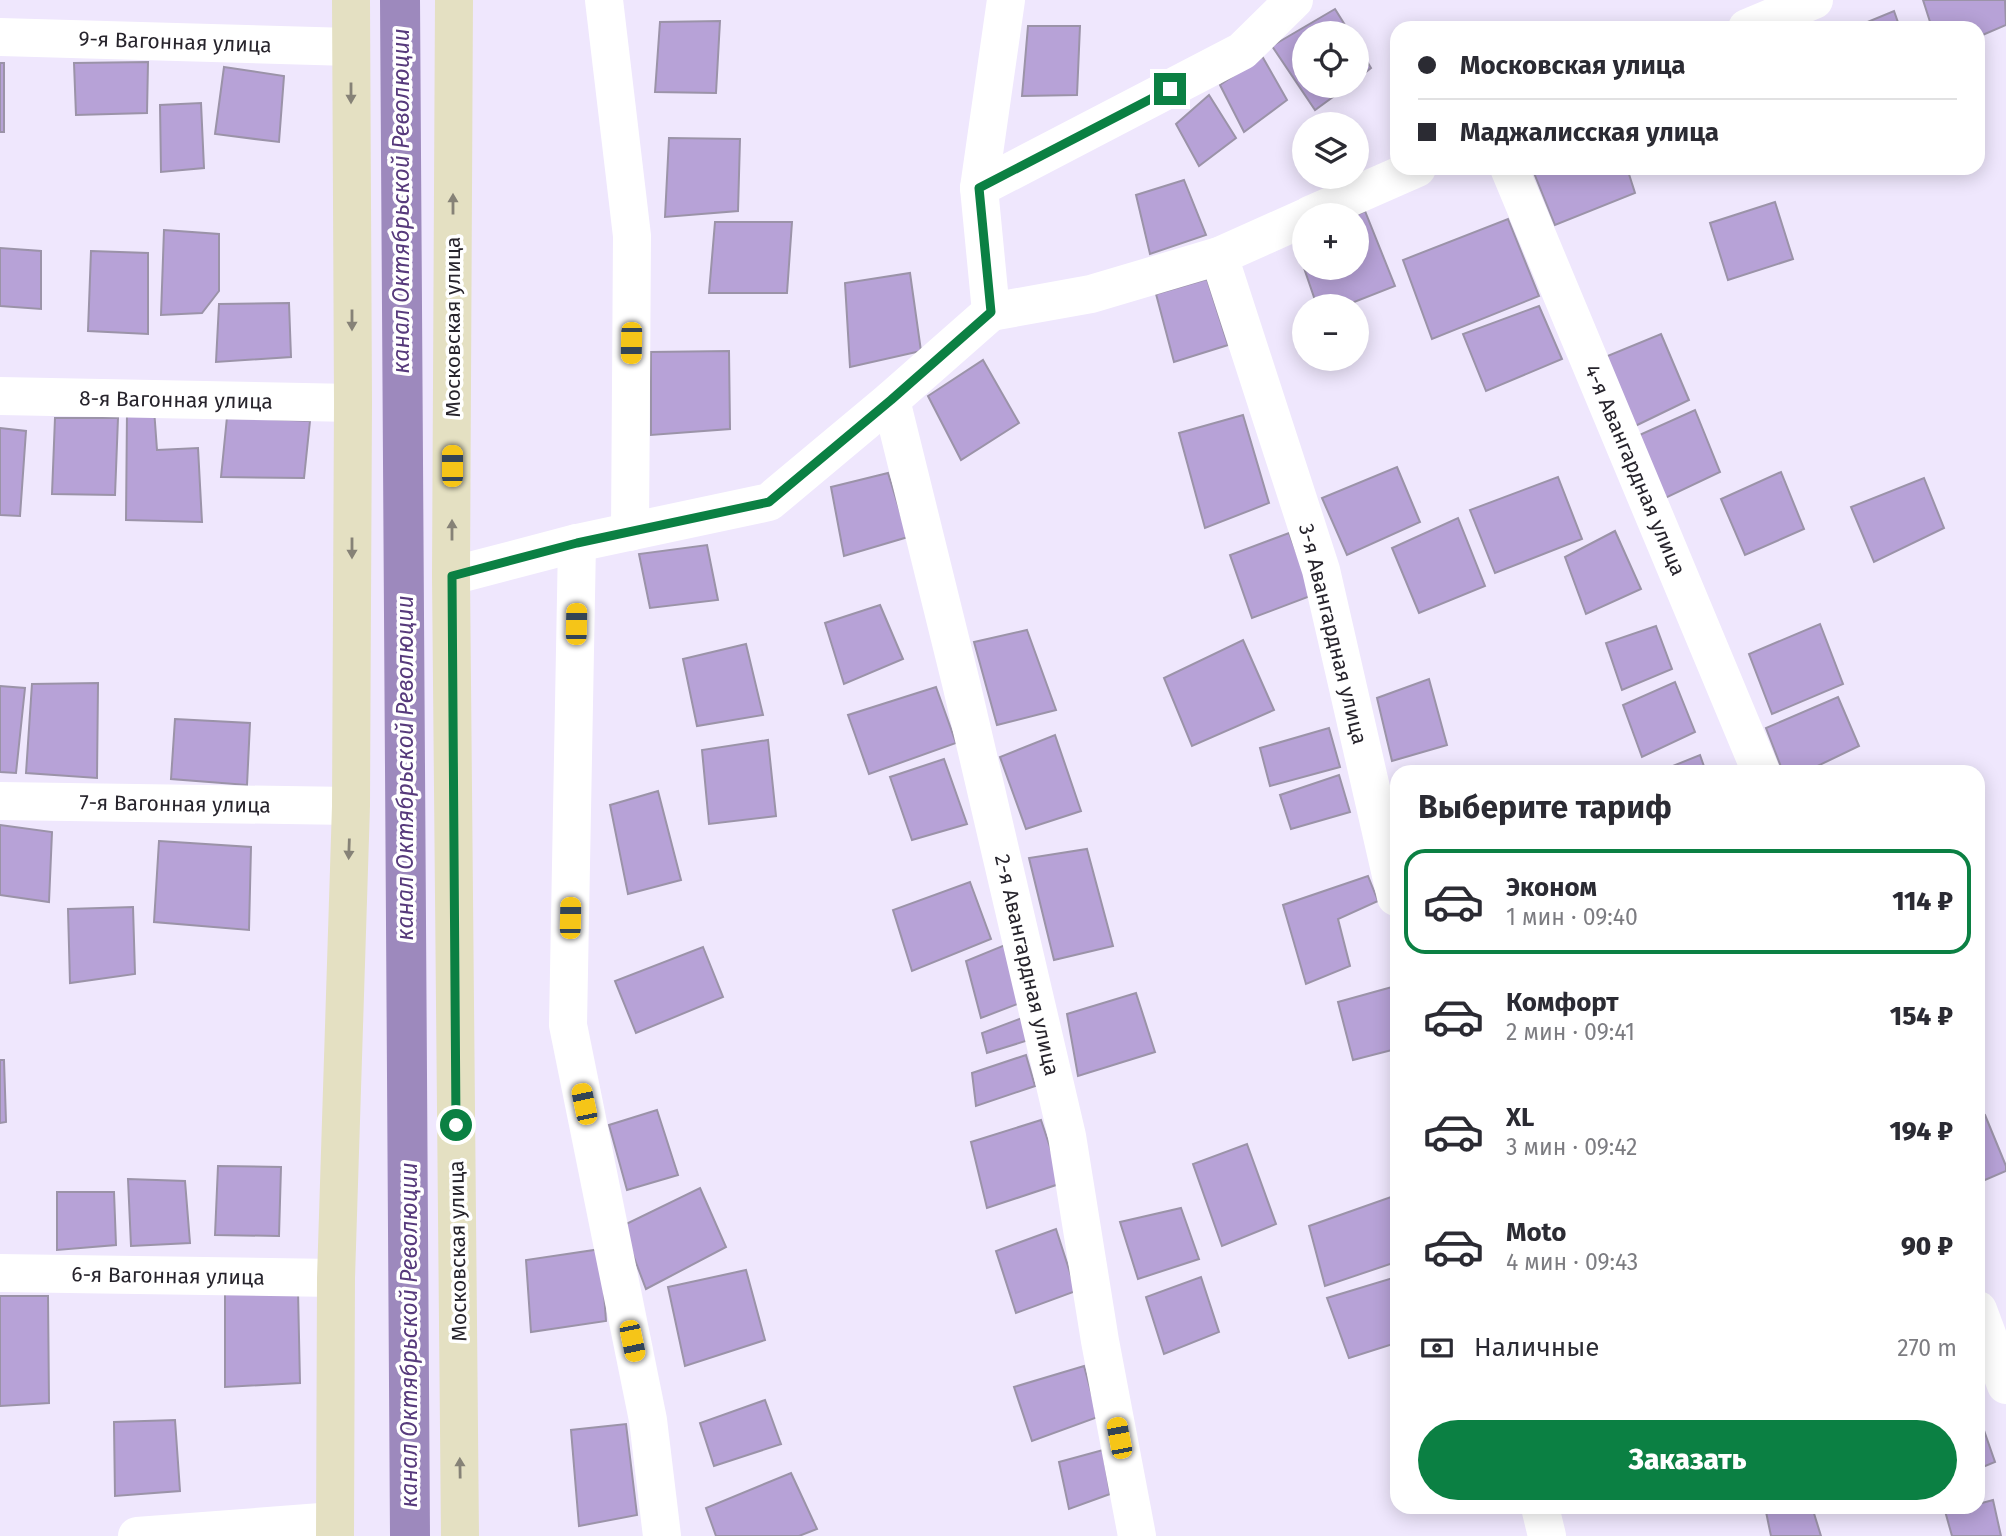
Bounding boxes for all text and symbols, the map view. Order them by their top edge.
map controls [1292,21,1369,371]
button: locate [1292,21,1369,98]
street label: 9-я Вагонная улица [78,26,272,58]
water label: канал Октябрьской Революции [387,28,415,374]
text: Московская улица [1460,50,1686,81]
route end [1154,73,1186,105]
one-way arrow [345,82,357,104]
button: layers [1292,112,1369,189]
text: Маджалисская улица [1460,117,1719,148]
one-way arrow [447,193,459,215]
button: + [1292,203,1369,280]
street label: Московская улица [440,236,466,418]
button: − [1292,294,1369,371]
one-way arrow [346,309,358,331]
car [621,322,642,364]
street label: 4-я Авангардная улица [1579,360,1691,580]
street label: 8-я Вагонная улица [79,385,273,415]
car [442,445,463,487]
one-way arrow [446,519,458,541]
street label: 3-я Авангардная улица [1293,521,1373,747]
one-way arrow [346,537,358,559]
water label: канал Октябрьской Революции [391,595,419,941]
car [566,603,587,645]
text: Выберите тариф [1418,788,1672,826]
street label: 7-я Вагонная улица [79,789,271,819]
one-way arrow [344,838,355,860]
street label: 2-я Авангардная улица [989,852,1065,1078]
icon: car [1422,870,1485,933]
text: Эконом [1506,872,1597,903]
text: 114 ₽ [1892,886,1953,917]
car [560,897,581,939]
text: 1 мин · 09:40 [1506,903,1638,931]
icon: car [1422,985,1485,1048]
text: Комфорт [1506,987,1619,1018]
text: 154 ₽ [1890,1001,1953,1032]
text: 2 мин · 09:41 [1506,1018,1635,1046]
car [570,1081,599,1127]
icon: car [1422,1100,1485,1163]
text: XL [1506,1102,1534,1133]
route start [440,1109,472,1141]
text: 194 ₽ [1889,1116,1953,1147]
text: 3 мин · 09:42 [1506,1133,1637,1161]
street label: Московская улица [443,1160,473,1342]
water label: канал Октябрьской Революции [395,1162,423,1508]
icon: car [1422,1215,1485,1278]
text: Moto [1506,1217,1566,1248]
text: 90 ₽ [1901,1231,1953,1262]
text: 4 мин · 09:43 [1506,1248,1638,1276]
street label: 6-я Вагонная улица [71,1261,265,1291]
car [618,1318,647,1364]
icon: cash [1418,1329,1456,1367]
text: Наличные [1474,1332,1599,1363]
text: 270 m [1897,1334,1957,1362]
car [1105,1415,1134,1461]
button: Заказать [1418,1420,1957,1500]
one-way arrow [454,1457,465,1479]

